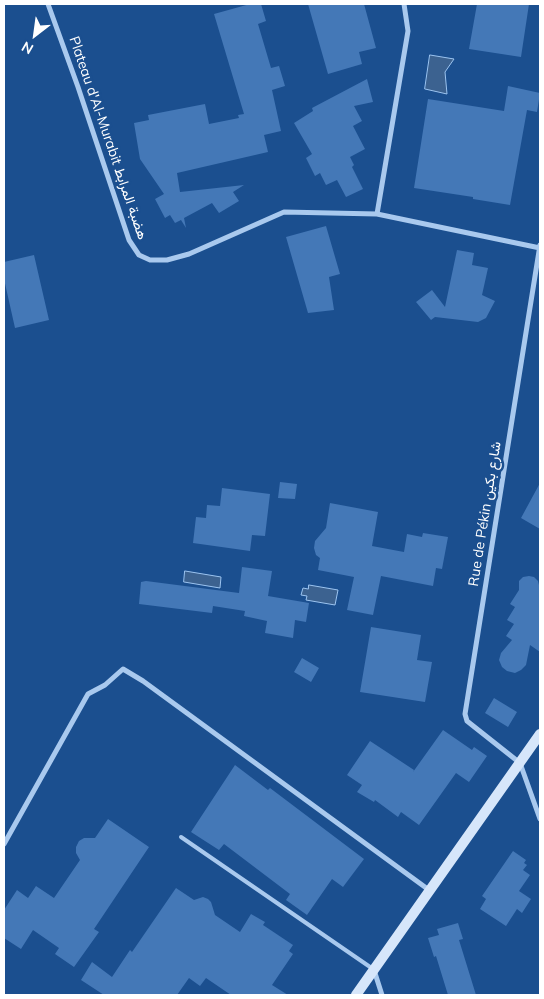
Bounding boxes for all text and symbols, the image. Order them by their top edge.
north arrow [10,10,60,60]
street label: Plateau d'Al-Murabit هضبة المرابط [65,34,151,242]
text: N [18,38,37,58]
street label: Rue de Pékin شارع بكين [465,440,505,588]

